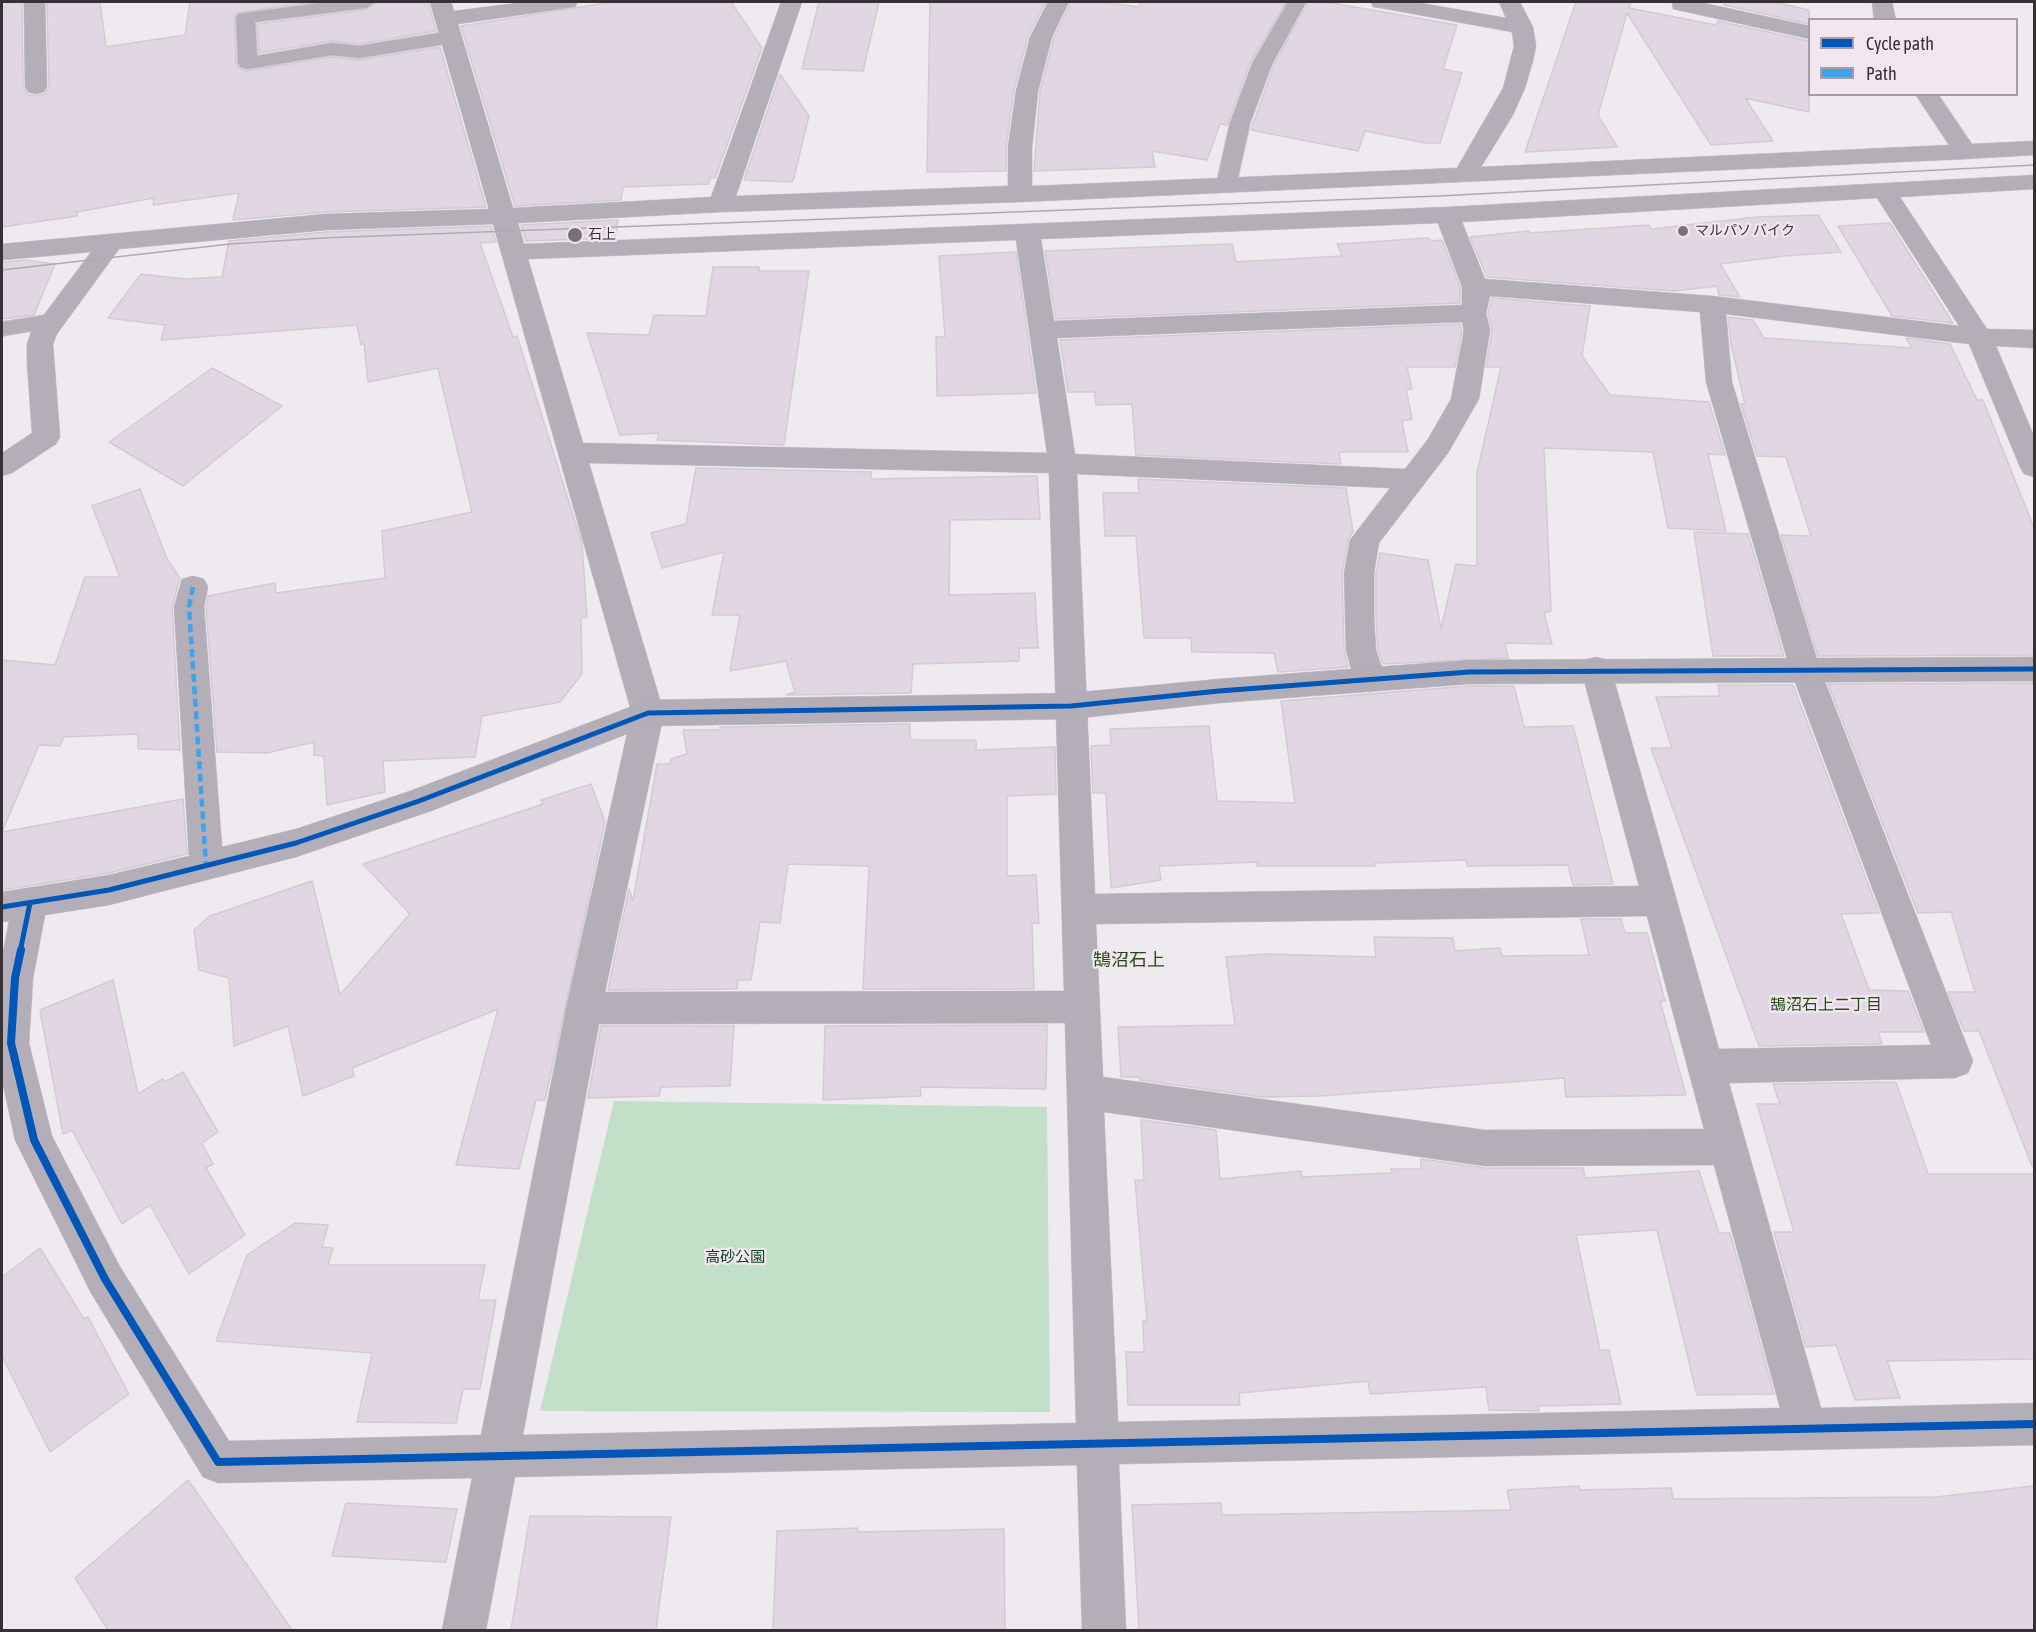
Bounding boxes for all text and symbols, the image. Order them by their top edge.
legend [1808,18,2018,96]
text: Cycle path [1866,33,1934,54]
text: Path [1866,63,1897,84]
place label: マルパソ バイク [1695,223,1795,239]
marker: マルパソ バイク [1676,224,1690,238]
marker: 石上 [566,226,584,244]
place label: 石上 [588,227,616,243]
district label: 鵠沼石上 [1093,949,1165,971]
district label: 鵠沼石上二丁目 [1770,995,1882,1015]
park label: 高砂公園 [705,1248,765,1266]

